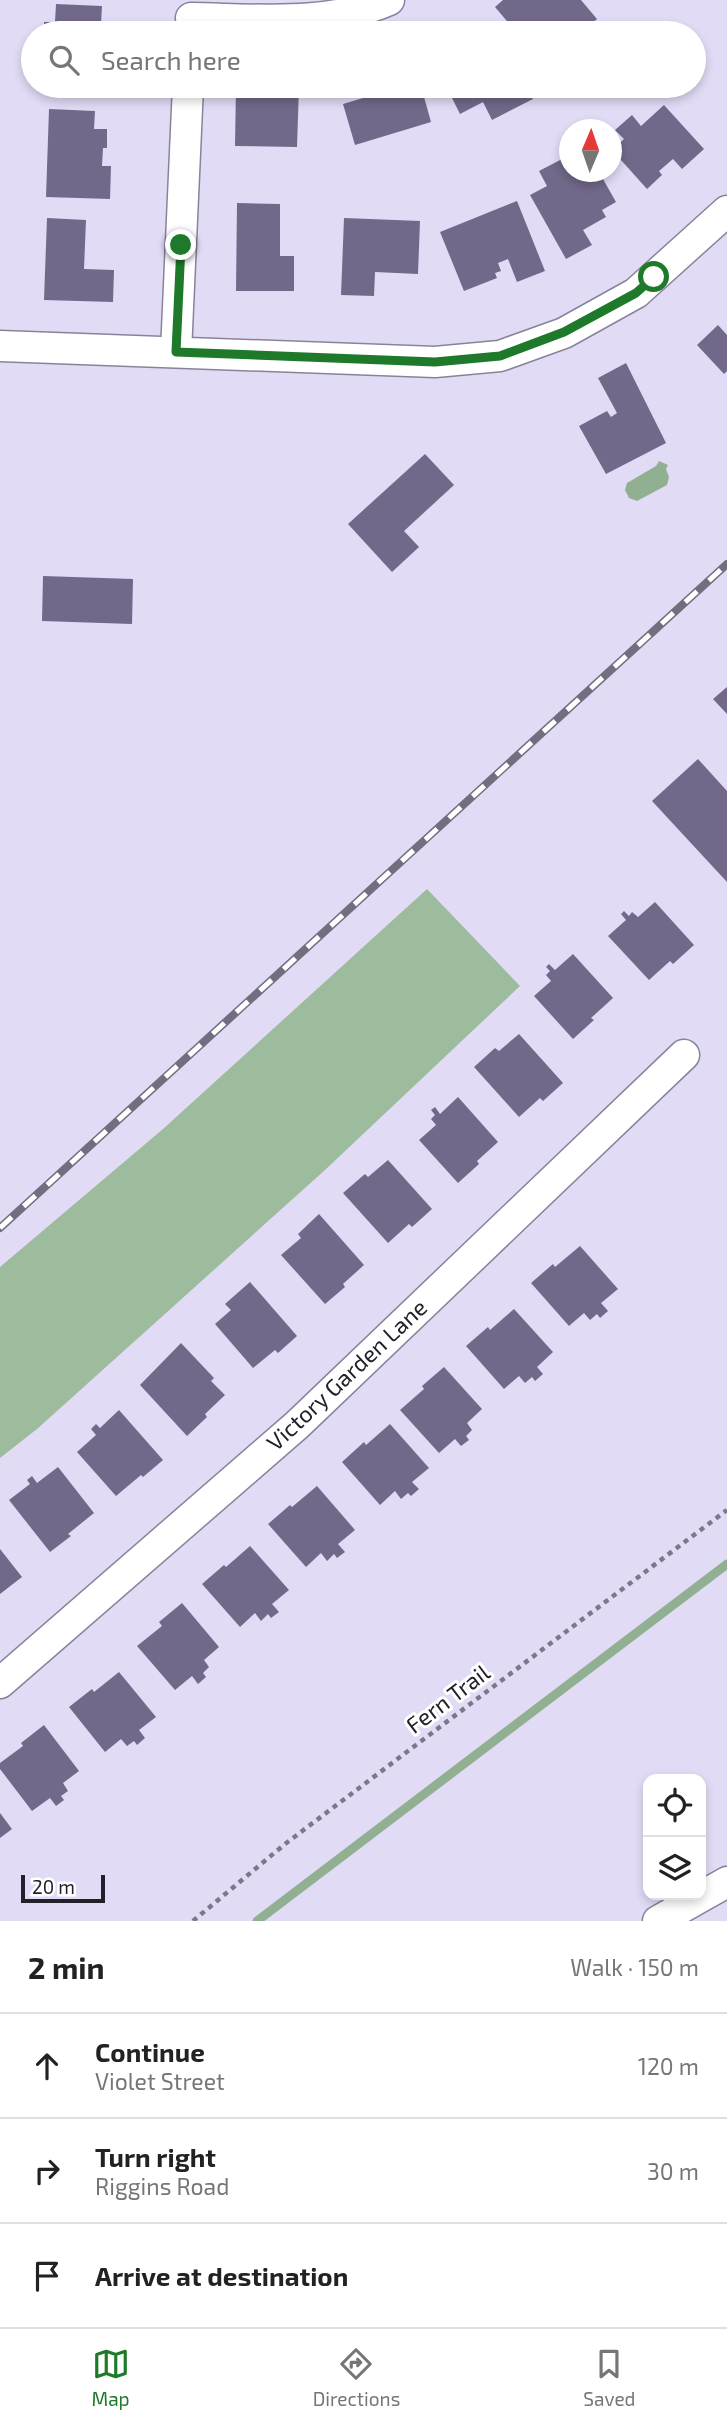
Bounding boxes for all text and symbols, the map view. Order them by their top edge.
search box [21,21,706,98]
icon: search [45,41,83,79]
text: Search here [101,44,241,75]
north arrow [559,119,622,182]
route end [165,229,196,260]
route start [638,261,669,292]
street label: Victory Garden Lane [260,1293,432,1456]
street label: Fern Trail [400,1658,495,1739]
map controls [643,1774,706,1900]
button: locate [643,1774,706,1837]
button: layers [643,1837,706,1900]
scale bar [21,1872,105,1904]
text: 20 m [32,1875,75,1898]
text: 2 min [28,1949,105,1985]
text: Walk · 150 m [570,1953,699,1981]
text: Continue [95,2036,205,2067]
icon: ahead [28,2047,66,2085]
text: 120 m [638,2052,699,2080]
text: Violet Street [95,2067,225,2095]
text: Turn right [95,2141,216,2172]
icon: right [28,2152,66,2190]
text: 30 m [647,2157,699,2185]
text: Riggins Road [95,2172,229,2200]
icon: arrive [28,2257,66,2295]
text: Arrive at destination [95,2260,348,2291]
tab: Map [92,2345,130,2410]
tab: Directions [313,2345,400,2410]
tab: Saved [583,2345,635,2410]

